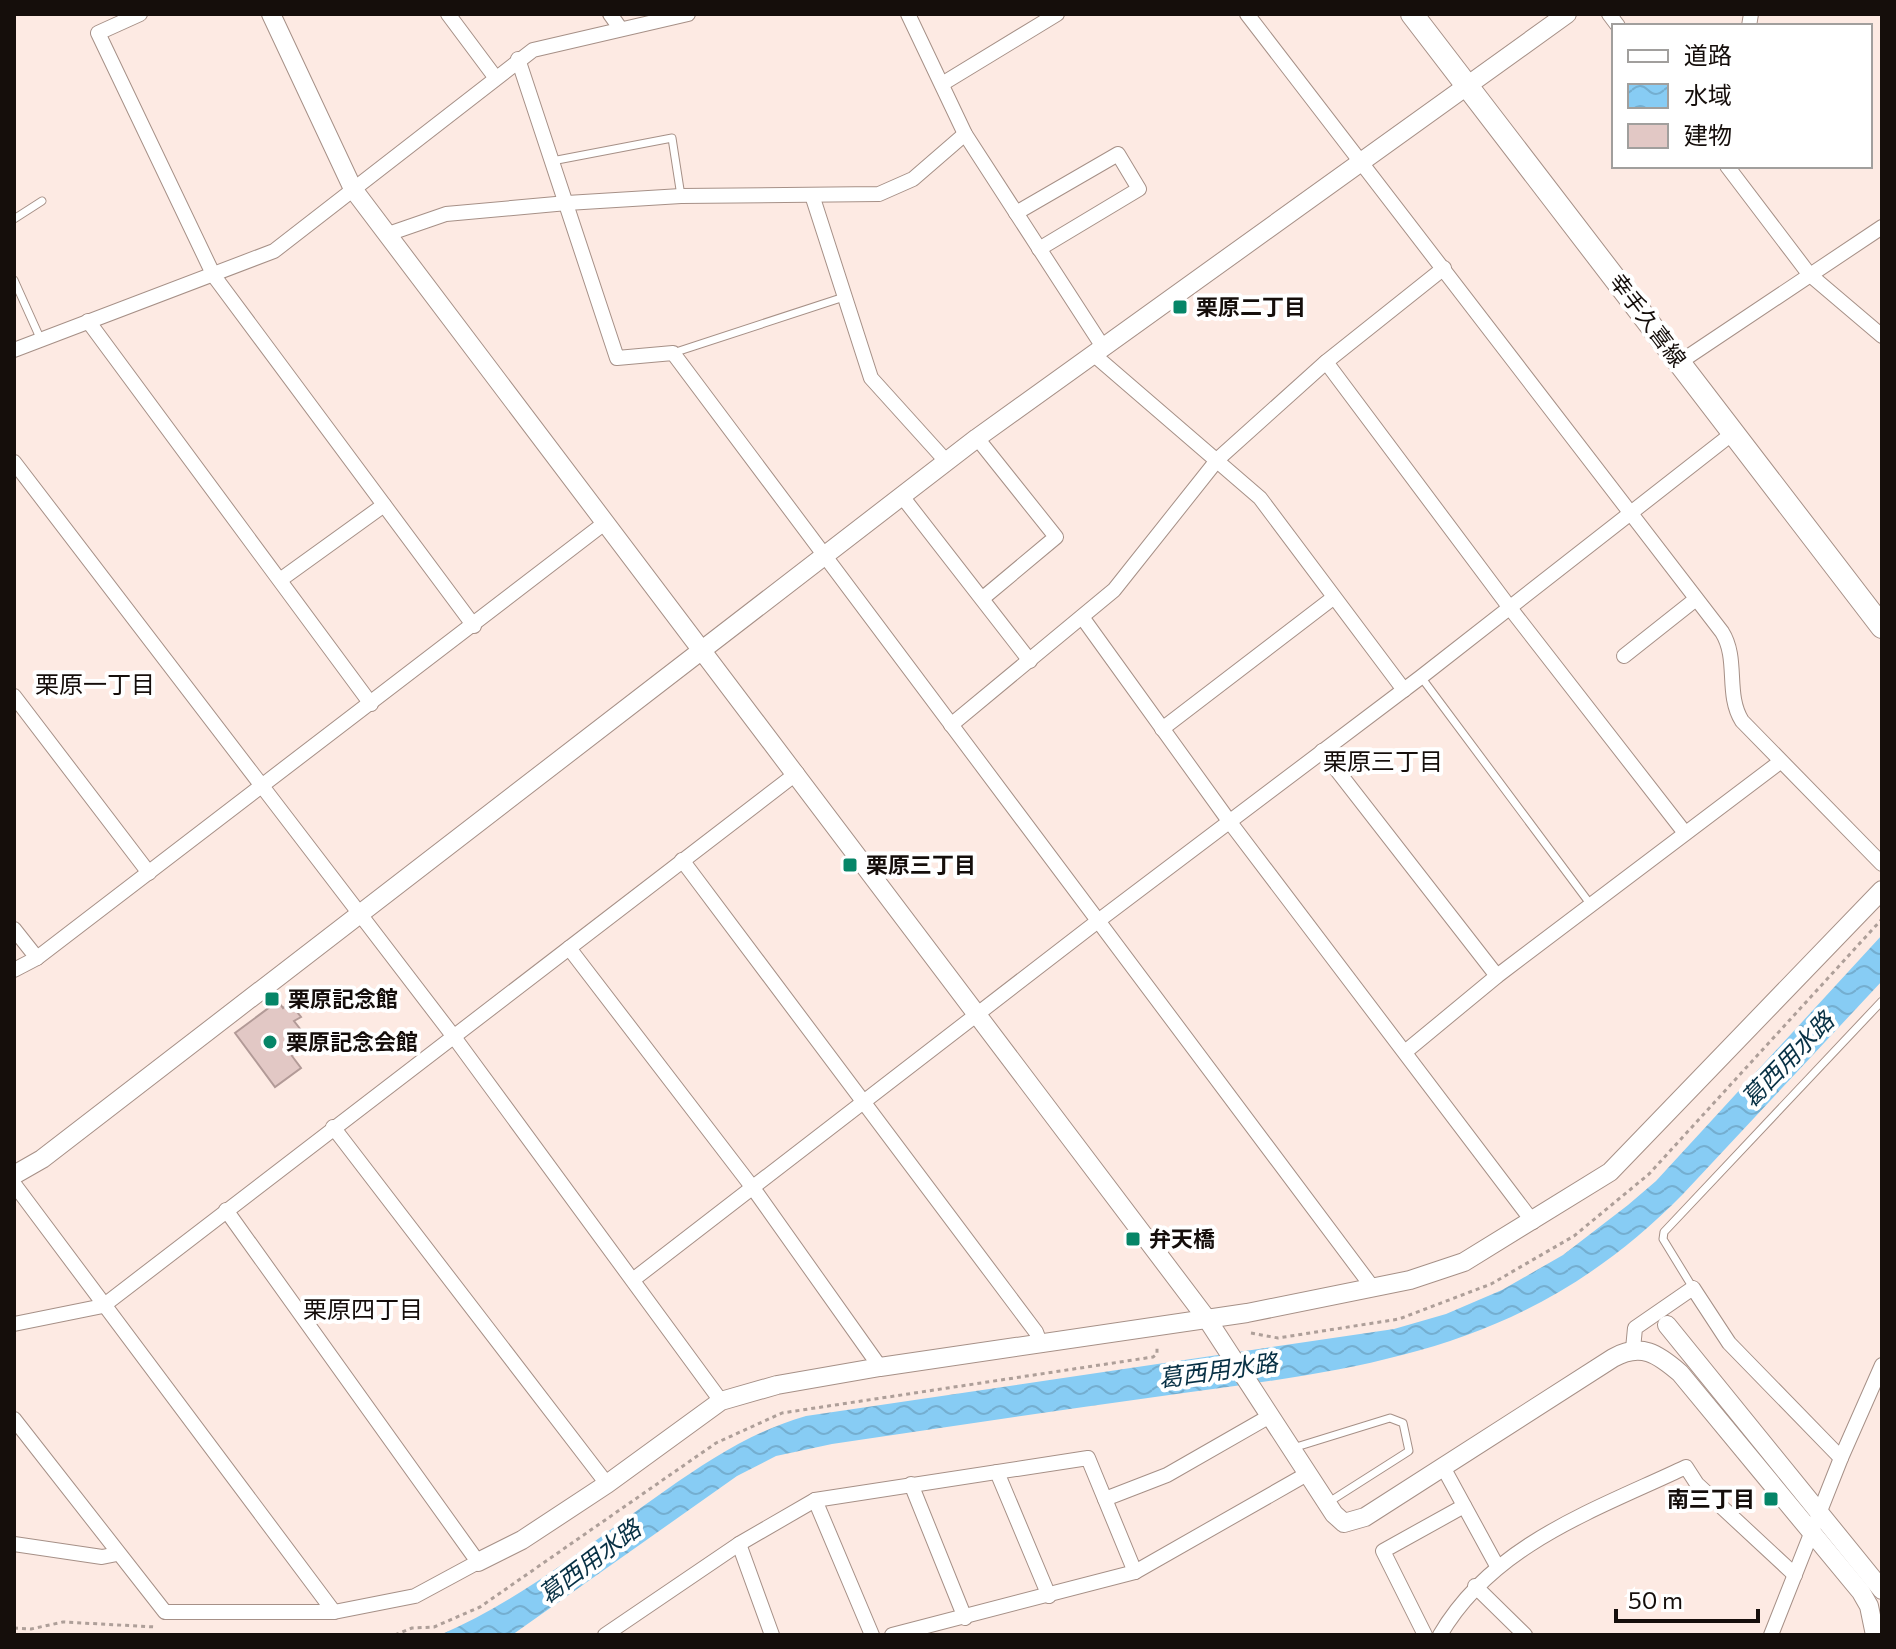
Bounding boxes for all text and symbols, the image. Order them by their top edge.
legend [1612,24,1872,168]
text: 道路 [1684,40,1732,69]
text: 水域 [1684,80,1732,109]
text: 建物 [1684,120,1732,149]
street label: 幸手久喜線 [1605,268,1692,372]
place label: 栗原二丁目 [1196,293,1306,320]
marker: 栗原二丁目 [1171,298,1189,316]
district label: 栗原一丁目 [35,669,155,698]
district label: 栗原三丁目 [1323,746,1443,775]
place label: 栗原三丁目 [866,851,976,878]
marker: 栗原三丁目 [841,856,859,874]
place label: 栗原記念館 [288,985,398,1012]
marker: 栗原記念館 [263,990,281,1008]
water label: 葛西用水路 [1735,1004,1840,1112]
place label: 栗原記念会館 [286,1028,418,1055]
marker: 栗原記念会館 [261,1033,279,1051]
place label: 弁天橋 [1149,1225,1215,1252]
marker: 弁天橋 [1124,1230,1142,1248]
district label: 栗原四丁目 [303,1294,423,1323]
water label: 葛西用水路 [1156,1347,1281,1392]
place label: 南三丁目 [1667,1485,1755,1512]
marker: 南三丁目 [1762,1490,1780,1508]
water label: 葛西用水路 [532,1512,647,1608]
scale bar [1616,1573,1758,1623]
text: 50 m [1628,1585,1683,1614]

